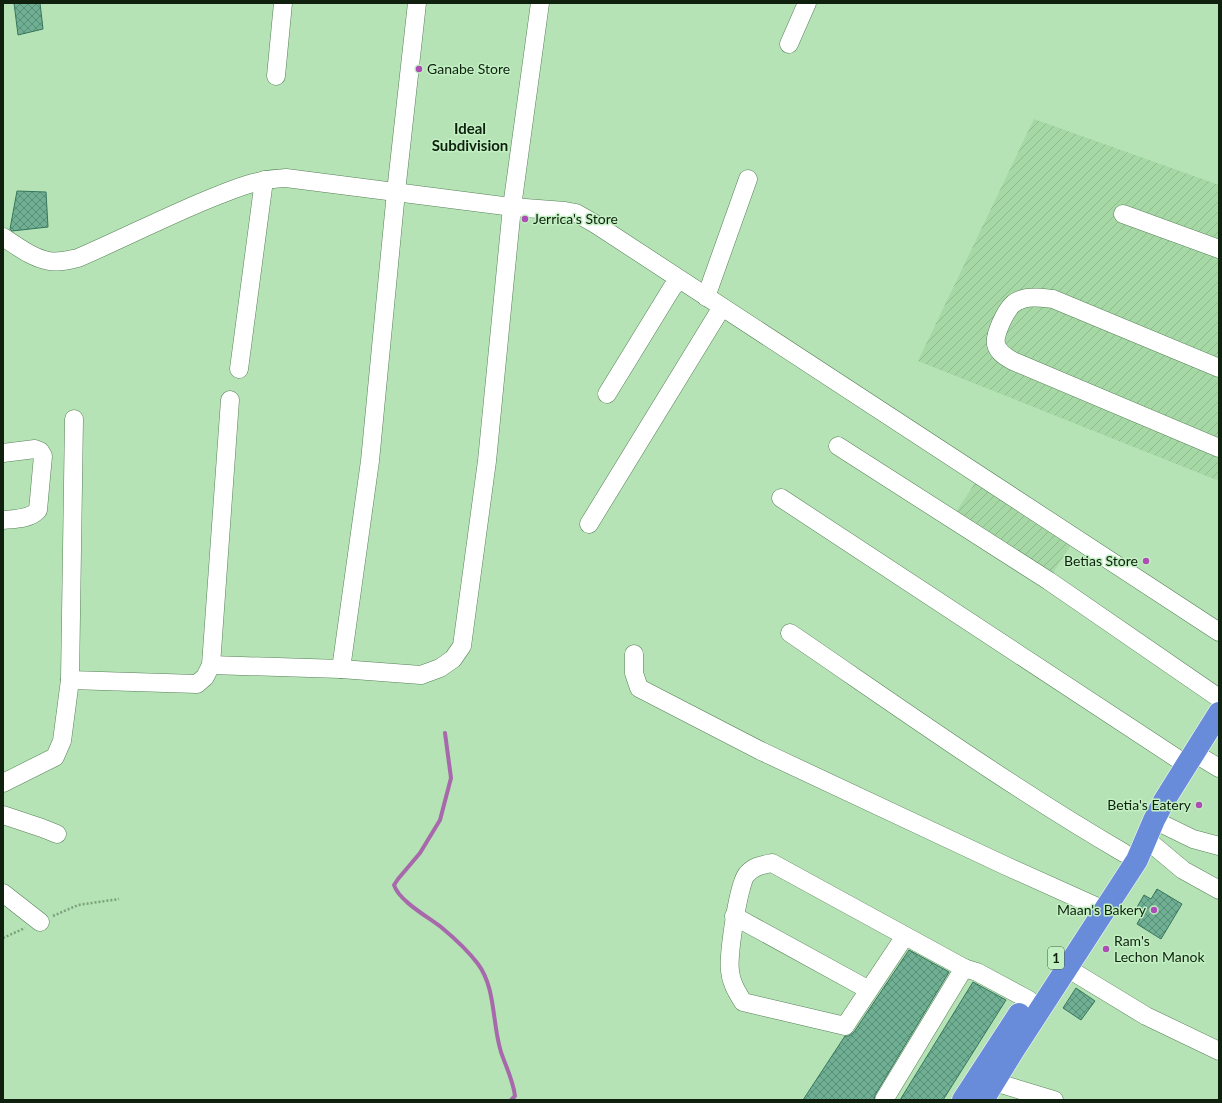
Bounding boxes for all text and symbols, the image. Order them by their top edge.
place label: Ganabe Store [427,60,510,77]
marker: Ganabe Store [414,64,424,74]
district label: Ideal Subdivision [432,119,508,154]
place label: Jerrica's Store [533,210,618,227]
marker: Jerrica's Store [520,214,530,224]
place label: Betias Store [1064,552,1138,569]
marker: Betias Store [1141,556,1151,566]
place label: Betia's Eatery [1107,796,1192,813]
marker: Betia's Eatery [1194,800,1204,810]
place label: Maan's Bakery [1057,901,1147,918]
marker: Maan's Bakery [1149,905,1159,915]
place label: Ram's Lechon Manok [1114,932,1205,965]
marker: Ram's Lechon Manok [1101,944,1111,954]
road number: 1 [1048,947,1064,969]

